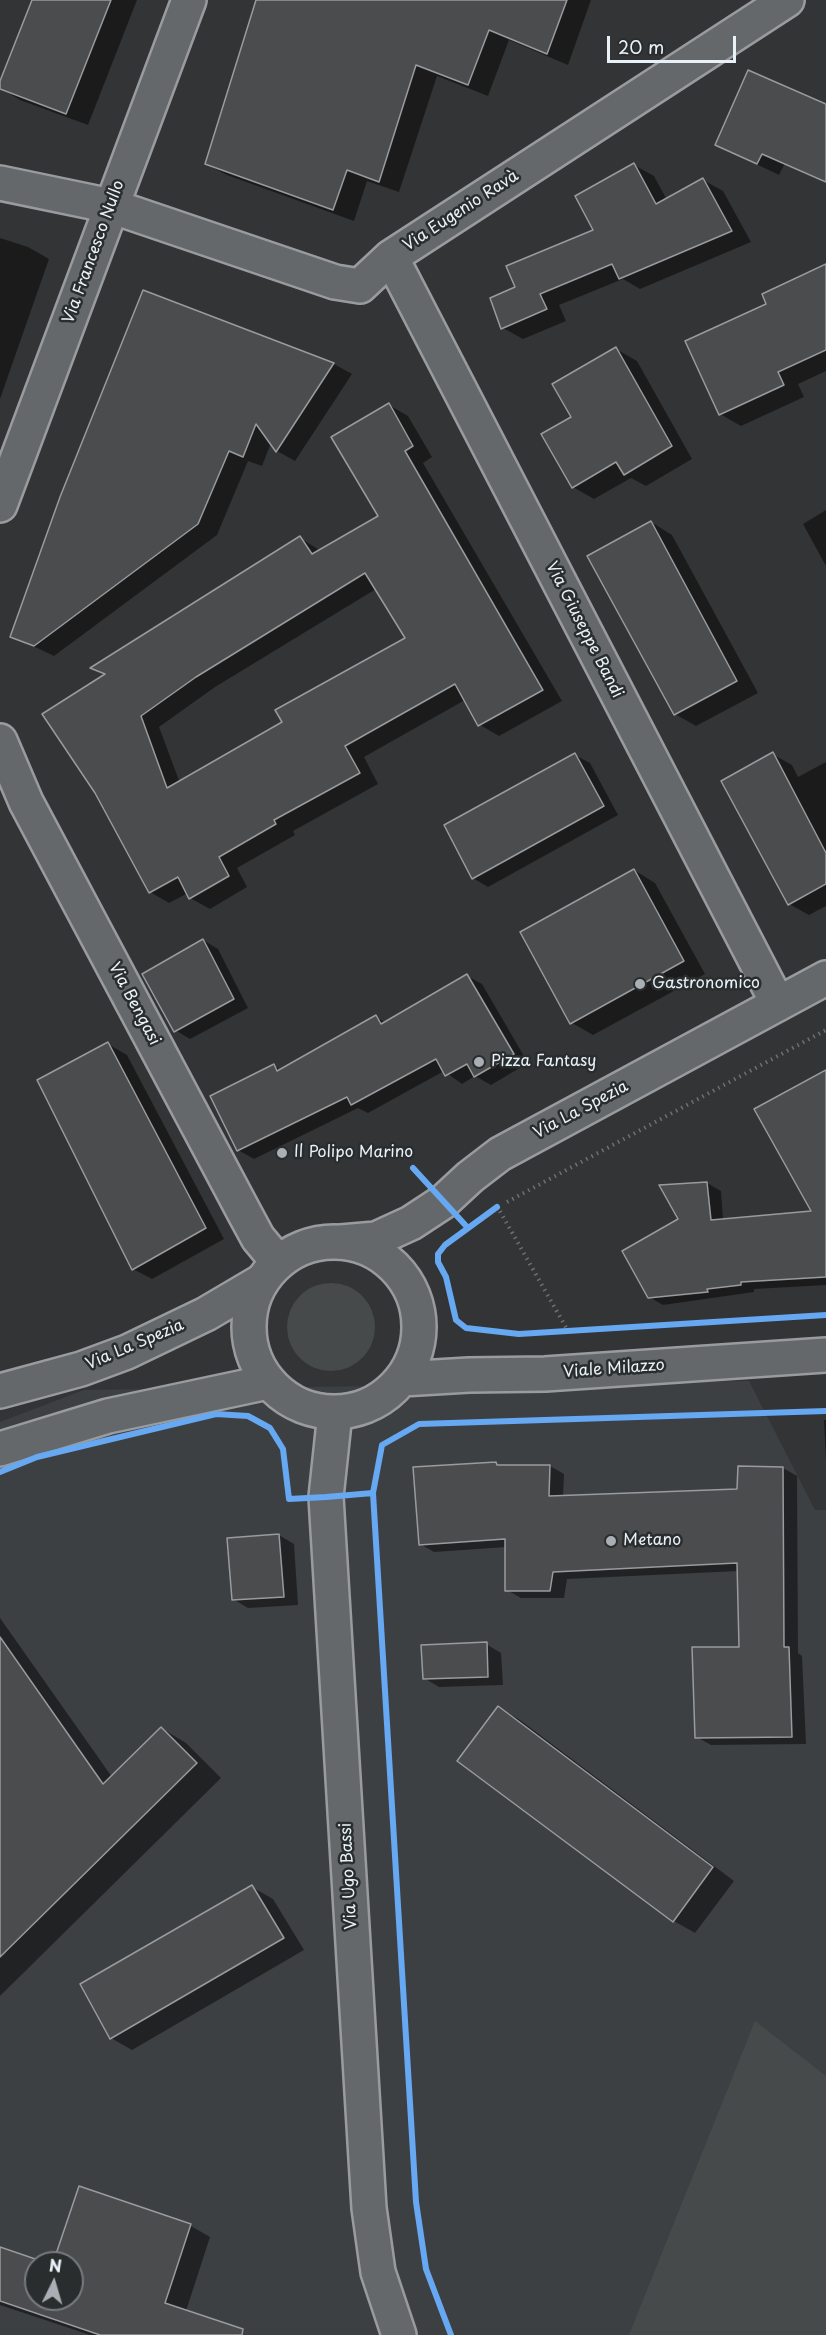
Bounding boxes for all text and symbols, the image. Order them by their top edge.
scale bar [610,24,739,62]
text: 20 m [618,33,664,60]
street label: Via Eugenio Ravà [400,167,522,255]
street label: Via Francesco Nullo [59,178,129,326]
street label: Via Giuseppe Bandi [541,559,627,701]
street label: Via Bengasi [104,959,164,1049]
place label: Gastronomico [652,974,760,994]
marker: Gastronomico [633,977,647,991]
place label: Pizza Fantasy [491,1052,596,1072]
marker: Pizza Fantasy [472,1055,486,1069]
street label: Via La Spezia [530,1077,632,1143]
place label: Il Polipo Marino [294,1143,413,1163]
marker: Il Polipo Marino [275,1146,289,1160]
street label: Via La Spezia [83,1316,187,1374]
street label: Viale Milazzo [563,1356,665,1382]
place label: Metano [623,1531,681,1551]
marker: Metano [604,1534,618,1548]
street label: Via Ugo Bassi [337,1822,361,1930]
north arrow [24,2251,84,2311]
text: N [48,2253,63,2278]

